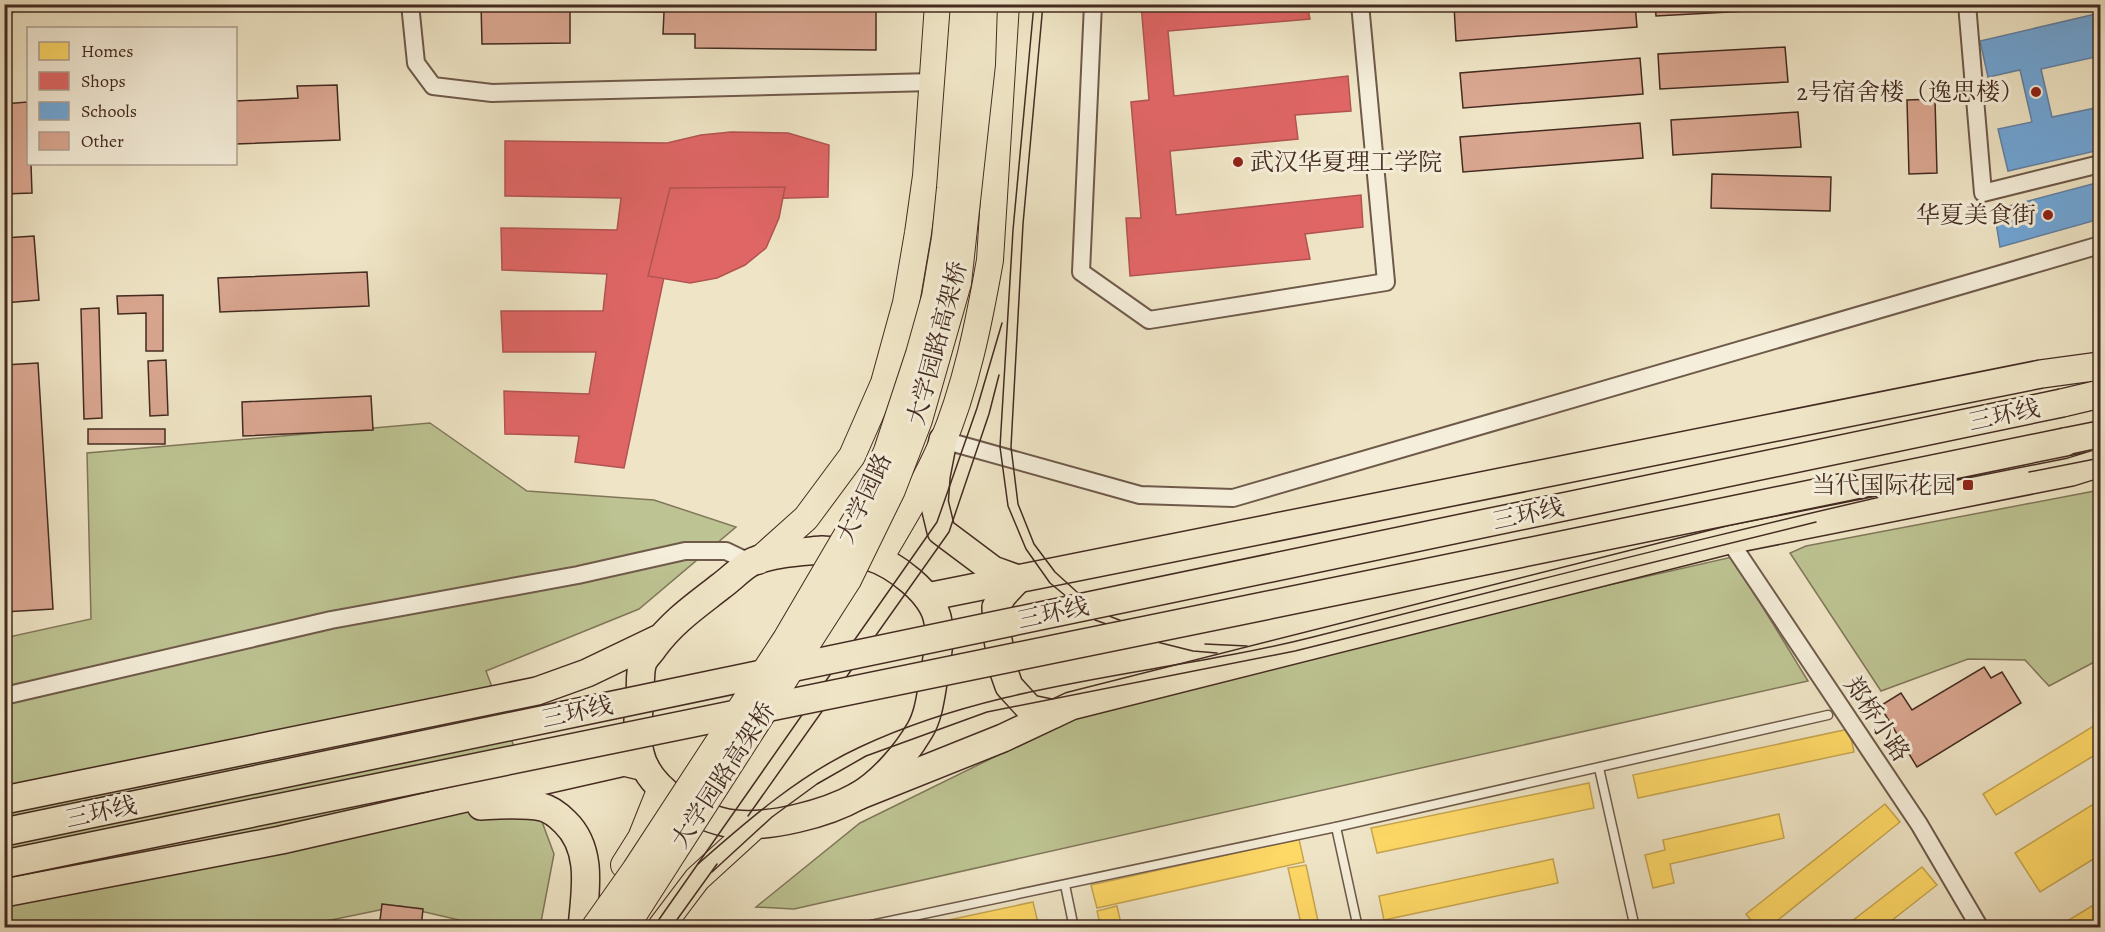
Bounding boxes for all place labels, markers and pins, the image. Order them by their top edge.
place label: 2号宿舍楼（逸思楼） [1797,76,2024,108]
marker: 2号宿舍楼（逸思楼） [2029,85,2043,99]
place label: 武汉华夏理工学院 [1250,146,1442,178]
marker: 武汉华夏理工学院 [1231,155,1245,169]
place label: 华夏美食街 [1916,199,2036,231]
marker: 华夏美食街 [2041,208,2055,222]
place label: 当代国际花园 [1812,469,1956,501]
marker: 当代国际花园 [1961,478,1975,492]

